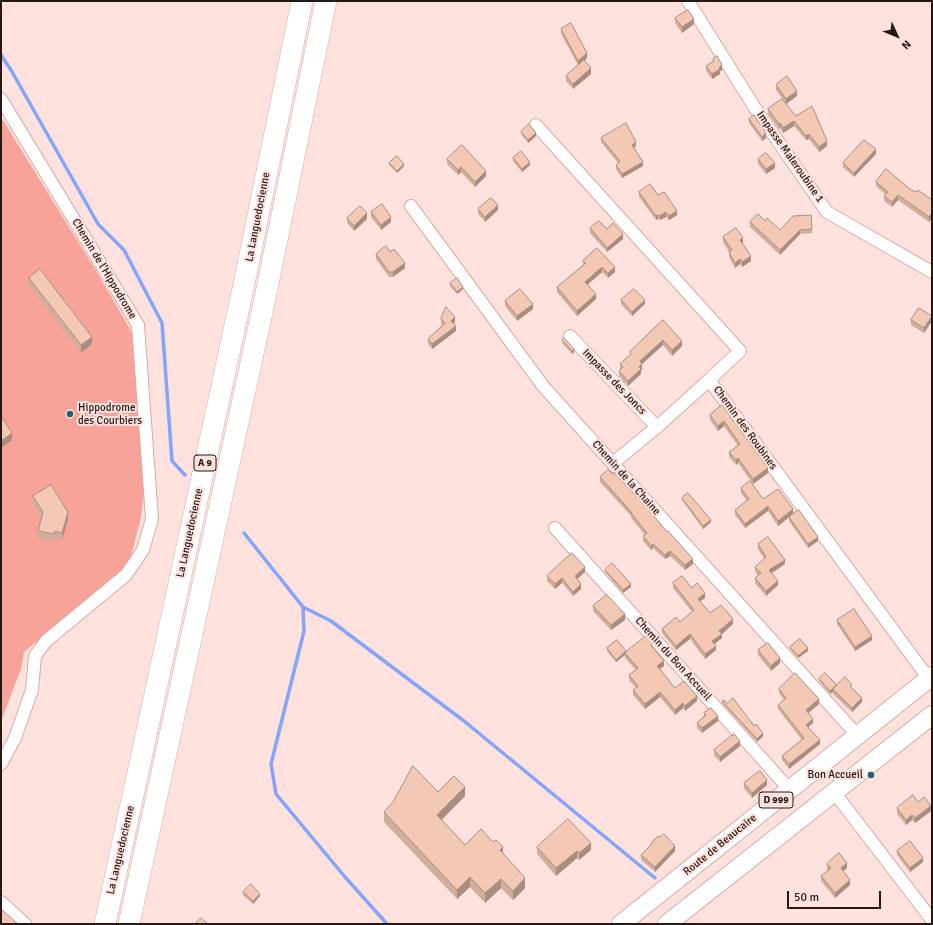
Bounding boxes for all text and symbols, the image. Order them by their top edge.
north arrow [877,16,917,56]
text: N [899,37,913,52]
street label: Impasse Maleroubine 1 [754,109,826,205]
street label: La Languedocienne [243,171,273,263]
street label: Chemin de l'Hippodrome [69,216,139,322]
street label: Impasse des Joncs [579,346,649,418]
street label: Chemin des Roubines [710,384,780,472]
place label: Hippodrome des Courbiers [78,401,142,427]
marker: Hippodrome des Courbiers [65,409,75,419]
street label: Chemin de la Chaine [589,438,663,518]
road number: A 9 [194,455,216,471]
street label: La Languedocienne [174,487,206,579]
street label: Chemin du Bon Accueil [632,614,714,704]
place label: Bon Accueil [808,768,863,782]
marker: Bon Accueil [866,770,876,780]
road number: D 999 [759,792,793,808]
street label: La Languedocienne [104,804,138,896]
street label: Route de Beaucaire [681,811,759,879]
scale bar [789,883,883,909]
text: 50 m [794,890,819,905]

